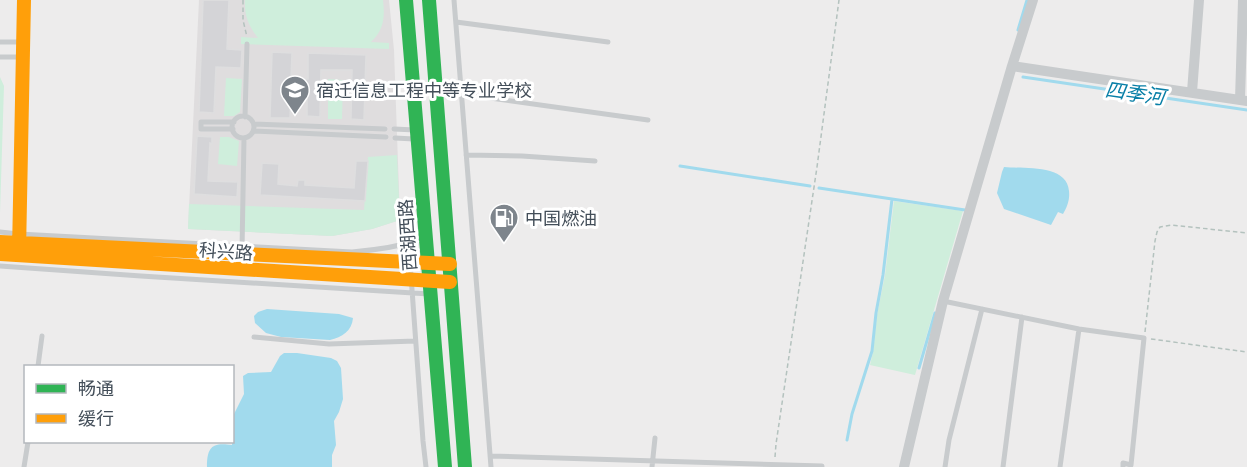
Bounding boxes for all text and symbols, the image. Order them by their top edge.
school or university icon: 宿迁信息工程中等专业学校 [279,74,311,116]
water label: 四季河 [1104,77,1170,109]
place label: 宿迁信息工程中等专业学校 [316,80,532,100]
street label: 西湖西路 [395,198,419,272]
fuel station icon: 中国燃油 [488,202,520,244]
place label: 中国燃油 [525,208,597,228]
street label: 科兴路 [198,239,254,263]
legend [24,365,234,443]
text: 畅通 [78,378,114,398]
text: 缓行 [78,408,114,428]

